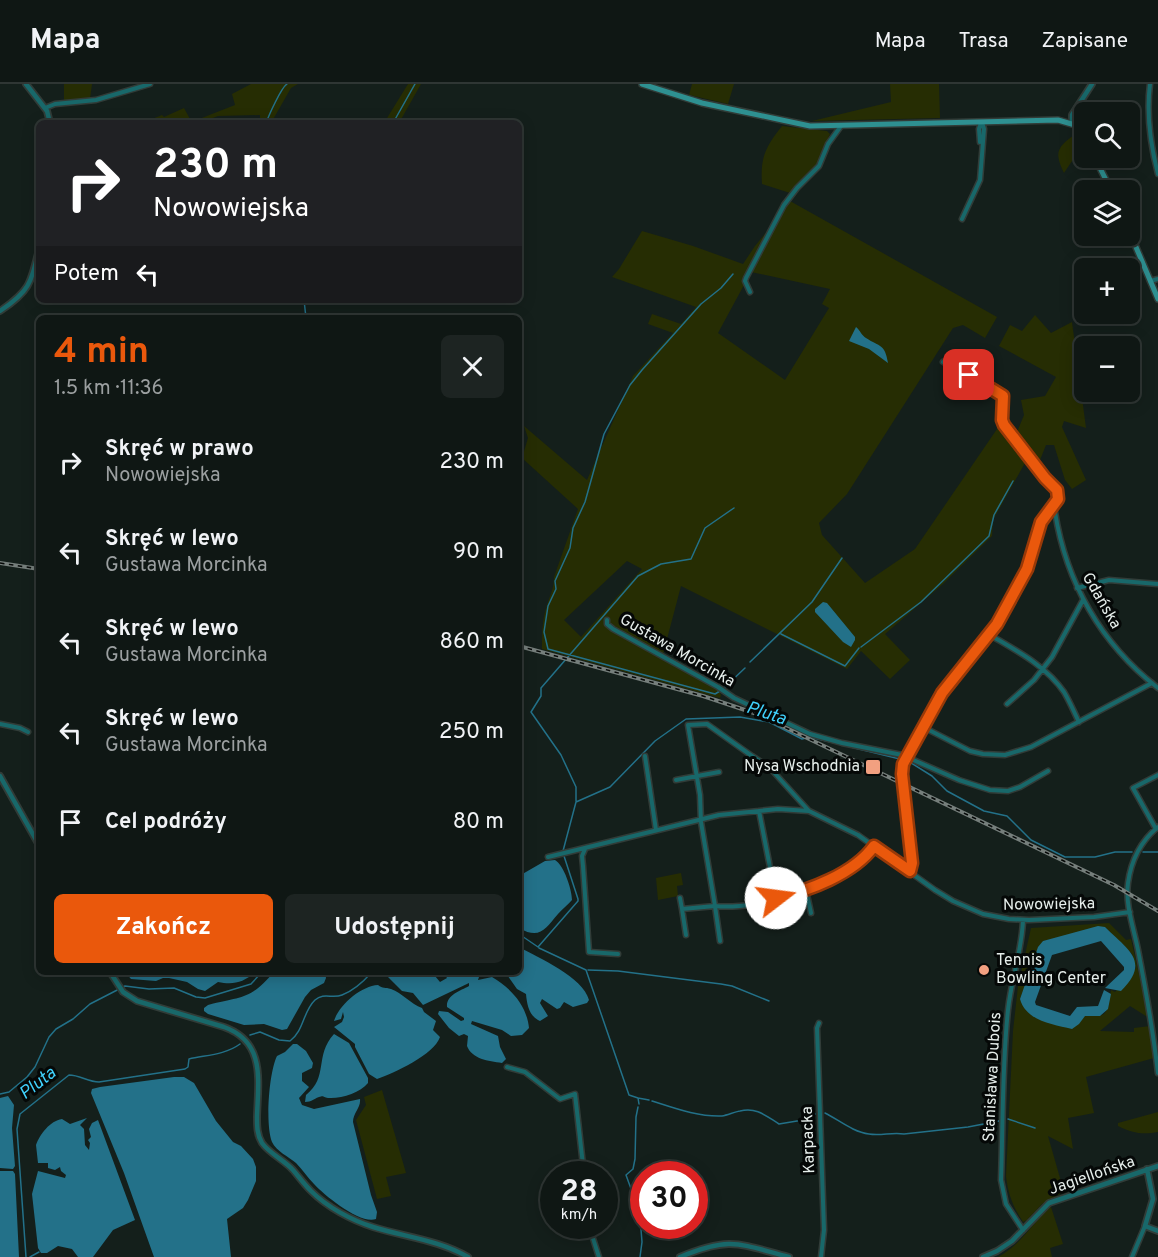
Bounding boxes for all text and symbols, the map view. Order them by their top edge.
text: Mapa [30,23,100,59]
text: Mapa [875,28,926,55]
text: Trasa [959,28,1008,55]
text: Zapisane [1041,28,1128,55]
map controls [1074,102,1140,402]
button: search [1074,102,1140,168]
text: 230 m [153,140,278,193]
icon: right [54,144,132,222]
button: layers [1074,180,1140,246]
text: Nowowiejska [153,192,309,226]
icon: left [131,258,164,291]
button: + [1074,258,1140,324]
text: Potem [54,261,119,288]
text: 4 min [54,330,149,376]
button: close [441,335,504,398]
button: − [1074,336,1140,402]
pin [943,349,994,400]
icon: arrive [952,358,985,391]
text: 1.5 km · 11:36 [54,376,163,402]
text: Skręć w prawo [105,436,254,463]
icon: right [54,446,87,479]
text: 230 m [440,449,504,476]
text: Nowowiejska [105,463,220,489]
text: Skręć w lewo [105,526,239,553]
icon: left [54,536,87,569]
text: 90 m [453,539,504,566]
text: Gustawa Morcinka [105,553,268,579]
street label: Gdańska [1077,569,1125,633]
street label: Gustawa Morcinka [616,610,738,692]
text: Skręć w lewo [105,616,239,643]
icon: left [54,626,87,659]
text: 860 m [439,629,504,656]
text: Gustawa Morcinka [105,643,268,669]
water label: Pluta [743,697,790,731]
text: Skręć w lewo [105,706,239,733]
icon: left [54,716,87,749]
text: 250 m [439,719,504,746]
text: Gustawa Morcinka [105,733,268,759]
place label: Nysa Wschodnia [744,757,860,777]
marker: Nysa Wschodnia [864,758,882,776]
icon: arrive [54,806,87,839]
text: Cel podróży [105,809,227,836]
text: 80 m [453,809,504,836]
position arrow [744,866,808,930]
button: Zakończ [54,894,273,963]
button: Udostępnij [285,894,504,963]
street label: Nowowiejska [1003,894,1095,916]
place label: Tennis Bowling Center [996,951,1106,989]
marker: Tennis Bowling Center [977,963,991,977]
street label: Stanisława Dubois [980,1012,1006,1142]
water label: Pluta [15,1062,62,1106]
street label: Karpacka [798,1106,820,1174]
street label: Jagiellońska [1046,1152,1138,1200]
speed limit sign: 30 [630,1161,708,1239]
text: 28 [560,1174,598,1211]
text: km/h [561,1206,597,1225]

